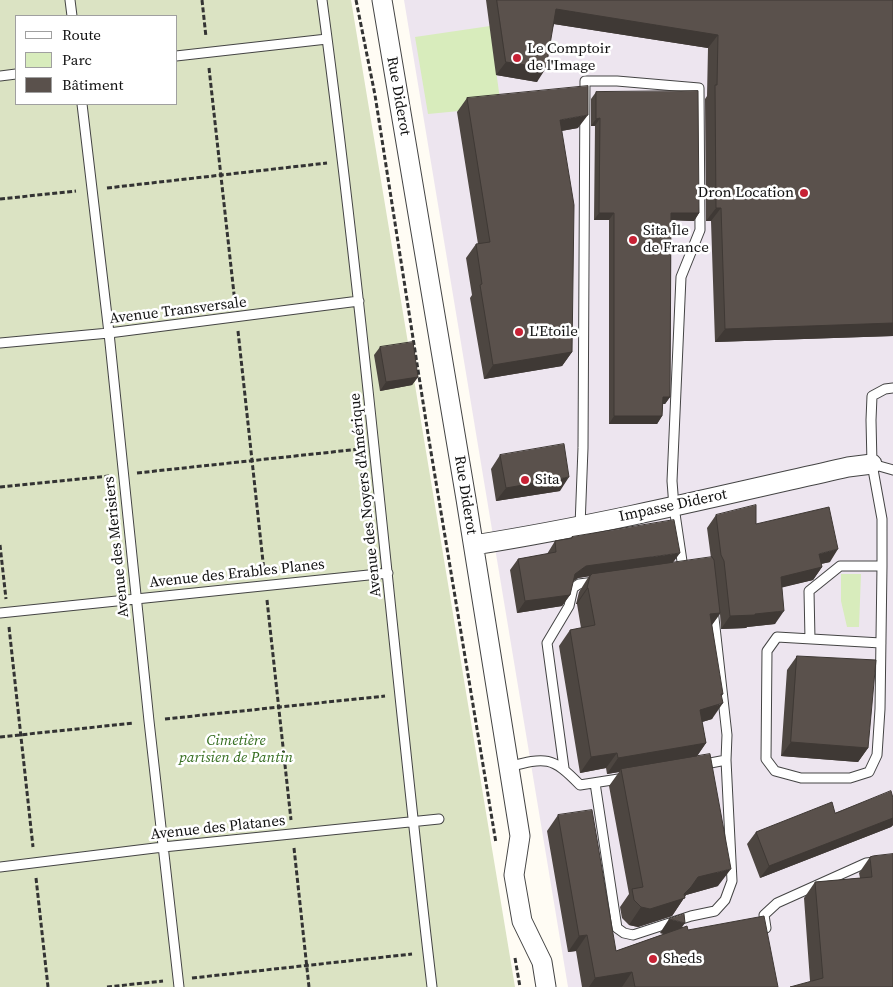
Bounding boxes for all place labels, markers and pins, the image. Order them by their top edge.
place label: Le Comptoir de l'Image [527,40,611,75]
marker: Le Comptoir de l'Image [511,52,523,64]
place label: Dron Location [698,184,794,202]
marker: Dron Location [798,187,810,199]
place label: Sita Île de France [643,222,709,257]
marker: Sita Île de France [627,234,639,246]
place label: L'Etoile [529,323,578,341]
marker: L'Etoile [513,326,525,338]
place label: Sita [535,471,560,489]
marker: Sita [519,474,531,486]
place label: Sheds [663,950,702,968]
marker: Sheds [647,953,659,965]

